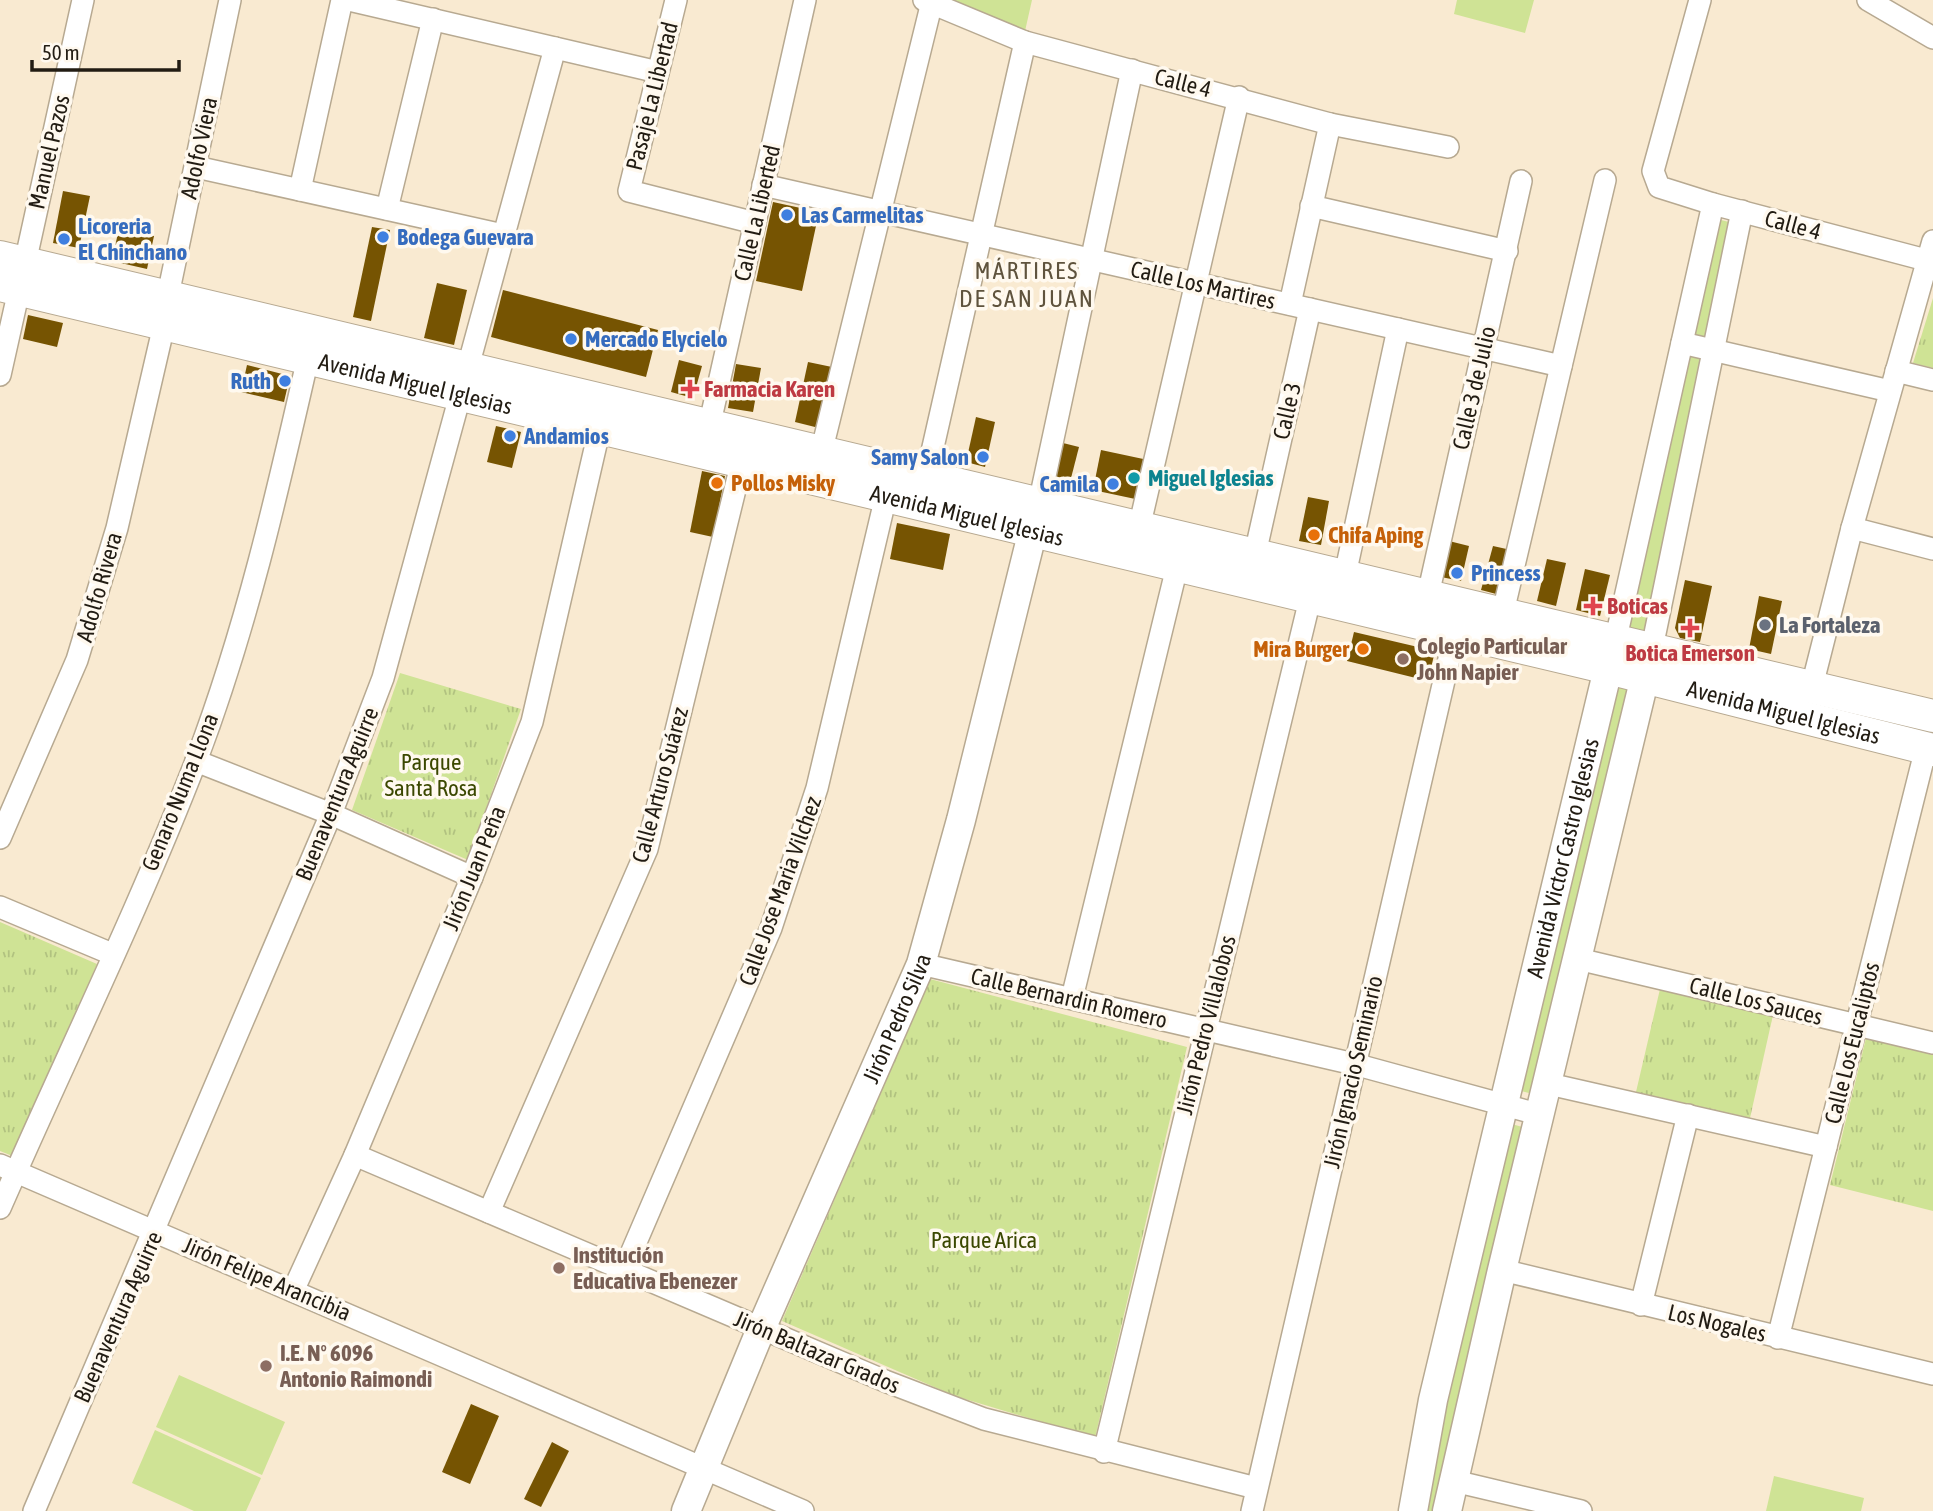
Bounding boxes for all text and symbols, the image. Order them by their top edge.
street label: Pasaje La Libertad [621,19,683,173]
scale bar [32,28,178,72]
text: 50 m [42,40,80,64]
street label: Calle 4 [1152,63,1214,103]
street label: Manuel Pazos [23,92,75,212]
street label: Adolfo Viera [176,95,222,201]
street label: Calle La Liberted [729,142,785,284]
place label: Las Carmelitas [801,202,924,228]
street label: Calle 4 [1762,205,1824,245]
marker: Las Carmelitas [779,207,795,223]
place label: Licoreria El Chinchano [78,213,188,265]
place label: Bodega Guevara [397,224,534,250]
marker: Bodega Guevara [375,229,391,245]
marker: Licoreria El Chinchano [56,231,72,247]
street label: Calle Los Martires [1128,256,1278,314]
district label: MÁRTIRES DE SAN JUAN [959,257,1095,312]
street label: Calle 3 de Julio [1447,324,1501,452]
place label: Mercado Elycielo [585,326,728,352]
marker: Mercado Elycielo [563,331,579,347]
street label: Avenida Miguel Iglesias [316,348,515,420]
place label: Ruth [231,368,271,394]
marker: Ruth [277,373,293,389]
place label: Farmacia Karen [704,376,835,402]
street label: Calle 3 [1268,380,1306,442]
marker: Farmacia Karen [682,381,698,397]
place label: Andamios [523,423,609,449]
marker: Andamios [502,428,518,444]
place label: Samy Salon [871,444,969,470]
marker: Samy Salon [975,449,991,465]
place label: Miguel Iglesias [1148,465,1274,491]
place label: Pollos Misky [731,470,836,496]
marker: Miguel Iglesias [1126,470,1142,486]
place label: Camila [1039,471,1099,497]
marker: Pollos Misky [709,475,725,491]
marker: Camila [1105,476,1121,492]
street label: Avenida Miguel Iglesias [868,480,1066,551]
place label: Chifa Aping [1328,522,1424,548]
marker: Chifa Aping [1306,527,1322,543]
street label: Adolfo Rivera [71,529,127,645]
place label: Princess [1471,560,1541,586]
marker: Princess [1449,565,1465,581]
place label: Boticas [1607,593,1668,619]
marker: Boticas [1585,598,1601,614]
place label: La Fortaleza [1779,612,1881,638]
marker: La Fortaleza [1757,617,1773,633]
marker: Botica Emerson [1682,620,1698,636]
place label: Colegio Particular John Napier [1416,633,1568,685]
place label: Mira Burger [1253,636,1350,662]
place label: Botica Emerson [1625,640,1755,666]
marker: Mira Burger [1355,641,1371,657]
marker: Colegio Particular John Napier [1395,651,1411,667]
street label: Avenida Miguel Iglesias [1684,675,1883,749]
street label: Buenaventura Aguirre [290,704,384,884]
street label: Calle Arturo Suárez [627,704,693,866]
street label: Genaro Numa Llona [137,709,223,875]
street label: Avenida Victor Castro Iglesias [1522,736,1604,980]
park label: Parque Santa Rosa [384,749,478,801]
street label: Calle Jose Maria Vilchez [734,793,826,989]
street label: Jirón Juan Peña [437,802,511,934]
street label: Jirón Pedro Villalobos [1171,933,1241,1117]
street label: Jirón Pedro Silva [857,951,936,1087]
street label: Calle Los Eucaliptos [1819,960,1885,1126]
street label: Calle Bernardin Romero [968,963,1170,1033]
street label: Calle Los Sauces [1687,972,1825,1030]
street label: Jirón Ignacio Seminario [1318,973,1388,1171]
street label: Buenaventura Aguirre [69,1227,167,1407]
park label: Parque Arica [931,1227,1037,1253]
street label: Jirón Felipe Arancibia [179,1232,355,1326]
place label: Institución Educativa Ebenezer [573,1242,738,1294]
marker: Institución Educativa Ebenezer [551,1260,567,1276]
street label: Los Nogales [1665,1299,1769,1347]
street label: Jirón Baltazar Grados [730,1305,904,1399]
place label: I.E. N° 6096 Antonio Raimondi [279,1340,432,1392]
marker: I.E. N° 6096 Antonio Raimondi [258,1358,274,1374]

